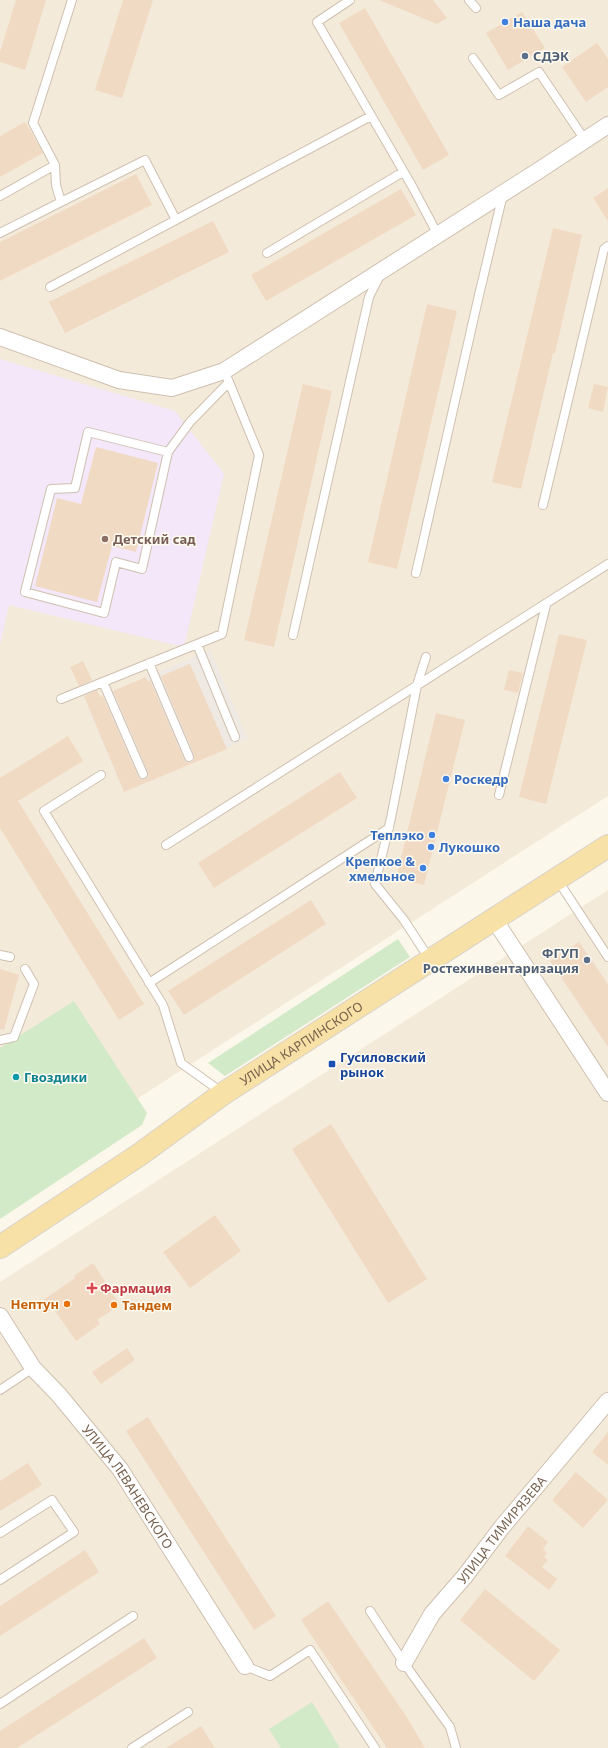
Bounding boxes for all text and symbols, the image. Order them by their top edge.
place label: Наша дача [513,13,586,31]
marker: Наша дача [500,17,510,27]
place label: СДЭК [533,47,569,65]
marker: СДЭК [520,51,530,61]
place label: Детский сад [113,530,196,548]
marker: Детский сад [100,534,110,544]
place label: Роскедр [454,770,509,788]
marker: Роскедр [441,774,451,784]
place label: Теплэко [370,826,424,844]
marker: Теплэко [427,830,437,840]
place label: Лукошко [439,838,500,856]
marker: Лукошко [426,842,436,852]
place label: Крепкое & хмельное [345,852,415,885]
marker: Крепкое & хмельное [418,863,428,873]
place label: ФГУП Ростехинвентаризация [423,944,579,977]
marker: ФГУП Ростехинвентаризация [582,955,592,965]
street label: УЛИЦА КАРПИНСКОГО [237,997,366,1089]
place label: Гусиловский рынок [340,1048,426,1081]
marker: Гусиловский рынок [327,1059,337,1069]
place label: Гвоздики [24,1068,87,1086]
marker: Гвоздики [11,1072,21,1082]
place label: Фармация [100,1279,171,1297]
marker: Фармация [87,1283,97,1293]
place label: Нептун [10,1295,59,1313]
place label: Тандем [122,1296,172,1314]
marker: Нептун [62,1299,72,1309]
marker: Тандем [109,1300,119,1310]
street label: УЛИЦА ЛЕВАНЕВСКОГО [78,1421,177,1552]
street label: УЛИЦА ТИМИРЯЗЕВА [453,1471,551,1588]

